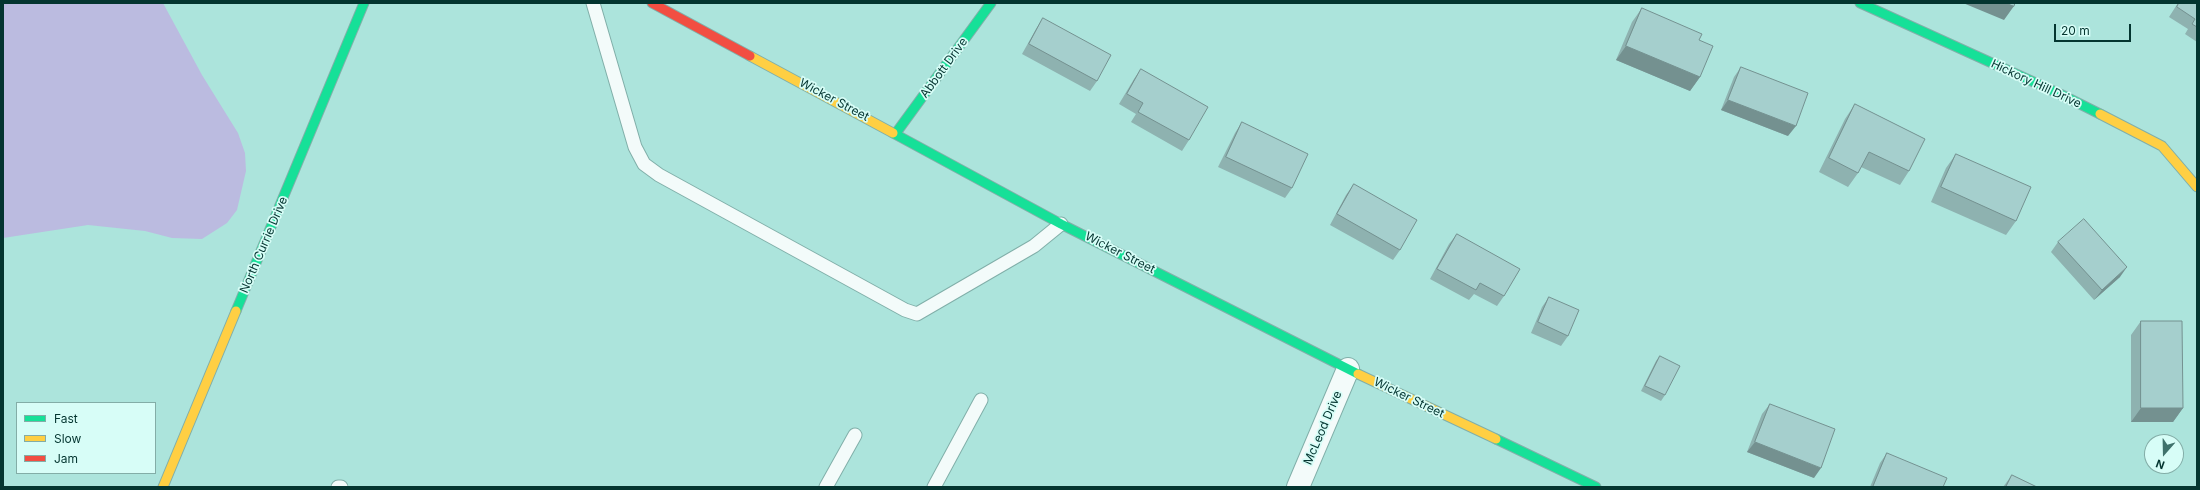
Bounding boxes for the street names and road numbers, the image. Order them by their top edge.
street label: Abbott Drive [917,35,971,101]
street label: Hickory Hill Drive [1989,57,2083,111]
street label: Wicker Street [797,76,871,124]
street label: North Currie Drive [237,194,291,296]
street label: Wicker Street [1083,229,1157,277]
street label: Wicker Street [1371,375,1447,421]
street label: McLeod Drive [1301,389,1345,467]

